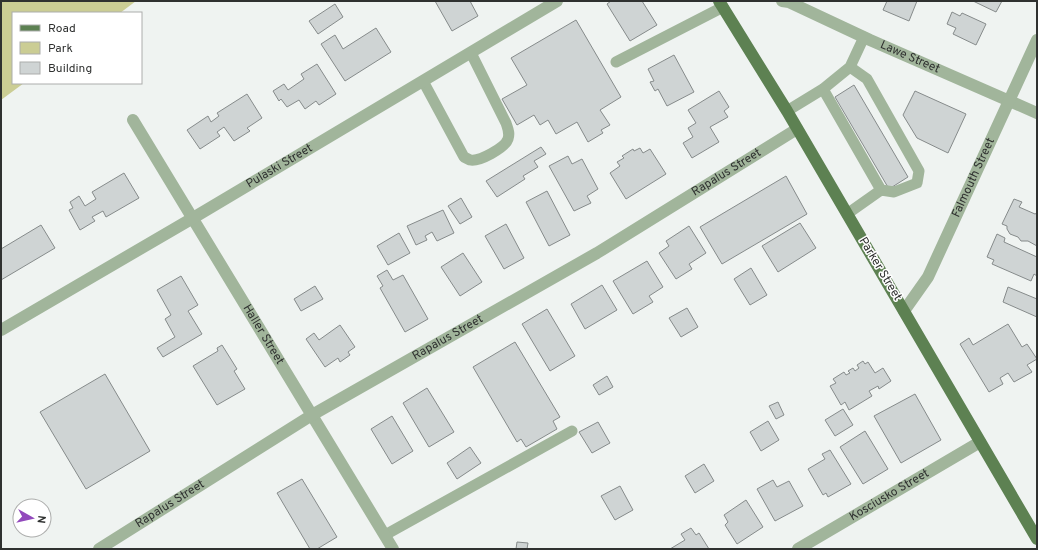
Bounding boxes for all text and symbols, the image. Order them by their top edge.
legend [12,12,142,84]
text: Road [48,21,76,37]
street label: Lawe Street [877,37,942,78]
text: Park [48,41,73,57]
text: Building [48,61,92,77]
street label: Falmouth Street [948,135,999,220]
street label: Pulaski Street [243,140,316,192]
street label: Rapalus Street [689,145,764,200]
street label: Parker Street [855,234,905,304]
street label: Haller Street [239,301,288,368]
street label: Rapalus Street [410,311,486,364]
street label: Kosciusko Street [847,466,932,525]
street label: Rapalus Street [132,476,208,532]
north arrow [12,498,52,538]
text: N [33,514,48,524]

